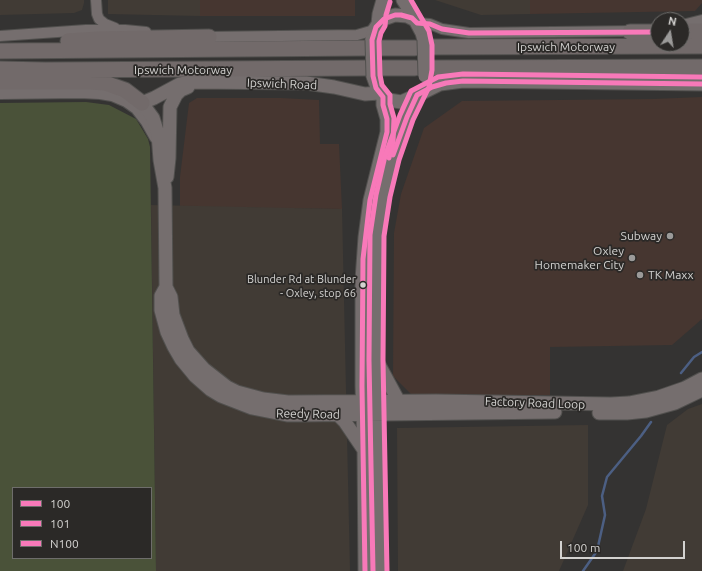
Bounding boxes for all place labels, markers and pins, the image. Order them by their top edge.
place label: Subway [621,229,662,243]
marker: Subway [665,231,675,241]
place label: Oxley Homemaker City [535,244,624,272]
marker: Oxley Homemaker City [627,253,637,263]
place label: TK Maxx [648,268,694,282]
marker: TK Maxx [635,270,645,280]
place label: Blunder Rd at Blunder - Oxley, stop 66 [247,272,356,298]
marker: Blunder Rd at Blunder - Oxley, stop 66 [358,280,368,290]

